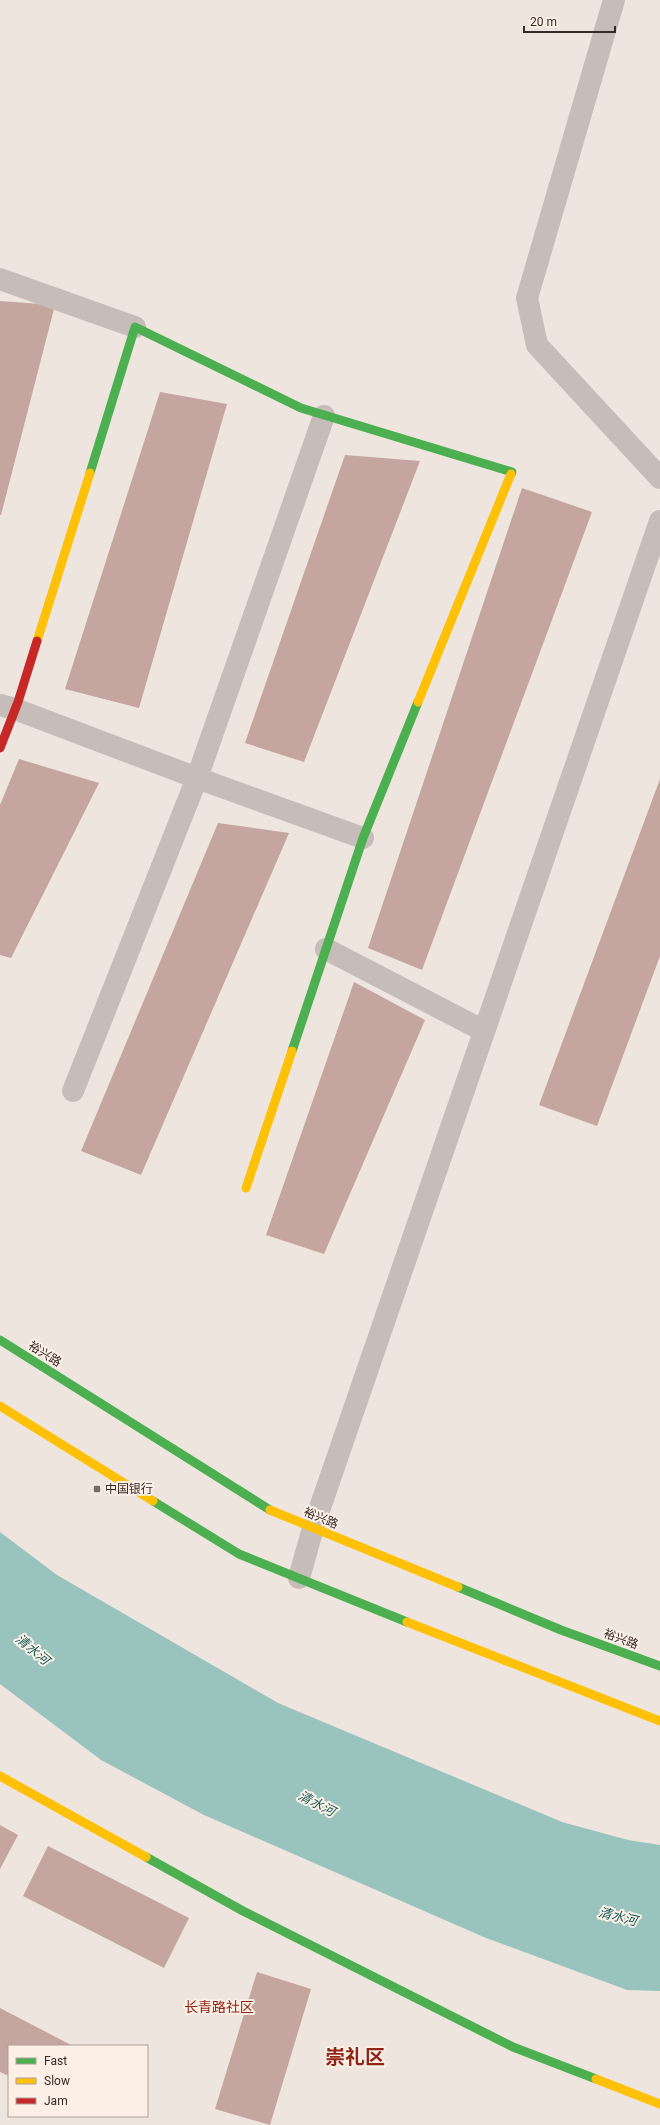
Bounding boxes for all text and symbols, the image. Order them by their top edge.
scale bar [524,8,615,34]
text: 20 m [530,15,557,29]
street label: 裕兴路 [26,1339,64,1369]
place label: 中国银行 [105,1482,153,1496]
marker: 中国银行 [92,1484,102,1494]
street label: 裕兴路 [302,1505,340,1531]
street label: 裕兴路 [602,1626,640,1652]
water label: 清水河 [13,1631,55,1670]
water label: 清水河 [296,1788,340,1820]
water label: 清水河 [597,1904,642,1929]
district label: 长青路社区 [184,1999,254,2015]
legend [8,2045,148,2117]
district label: 崇礼区 [325,2045,385,2069]
text: Fast [44,2054,67,2068]
text: Slow [44,2074,70,2088]
text: Jam [44,2094,68,2108]

